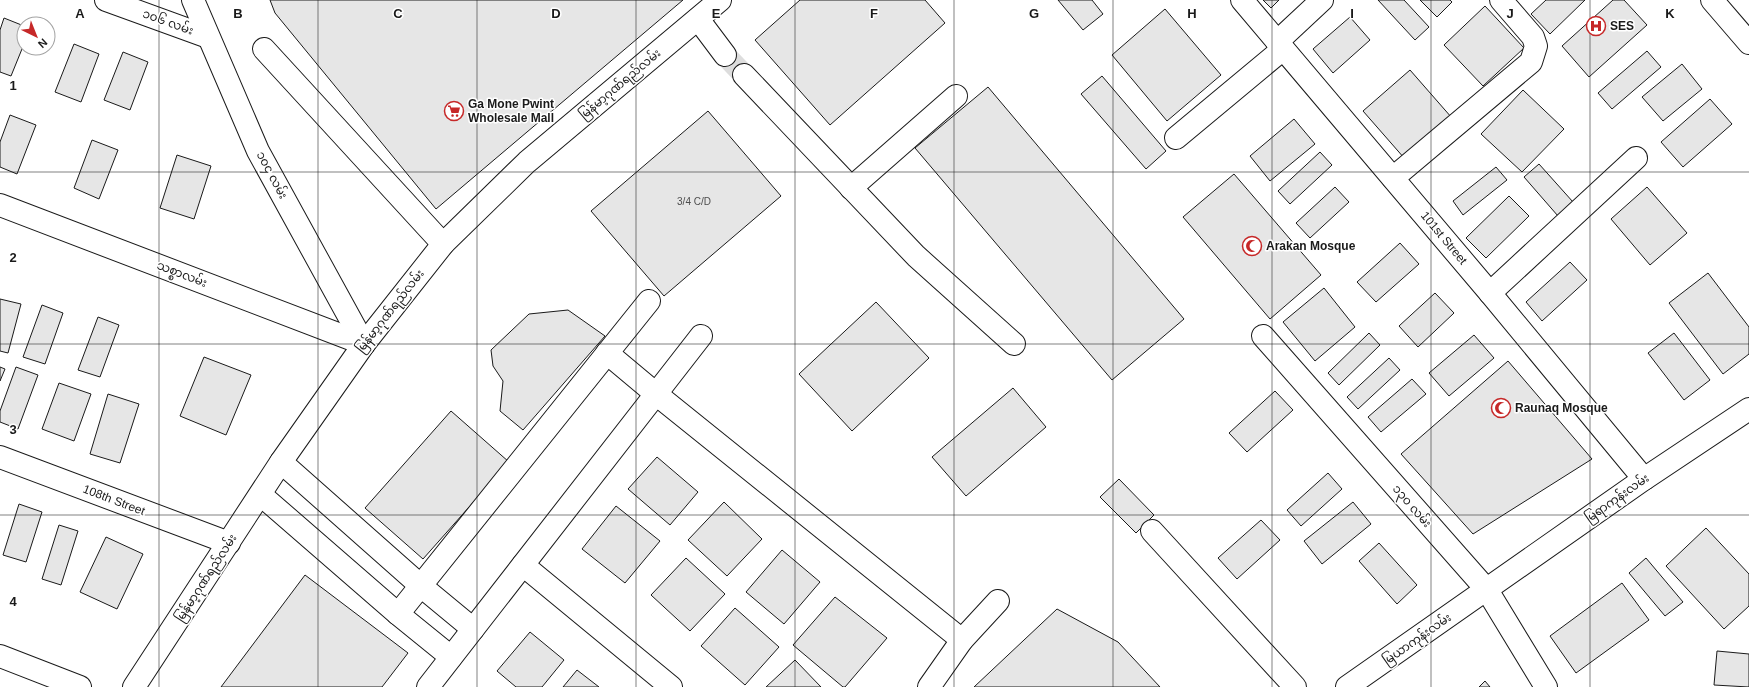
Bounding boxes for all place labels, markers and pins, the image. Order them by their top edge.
hospital icon: SES [1585,15,1607,37]
place label: SES [1610,19,1634,33]
place label: Ga Mone Pwint Wholesale Mall [468,97,554,125]
supermarket icon: Ga Mone Pwint Wholesale Mall [443,100,465,122]
mosque icon: Arakan Mosque [1241,235,1263,257]
place label: Arakan Mosque [1266,239,1356,253]
mosque icon: Raunaq Mosque [1490,397,1512,419]
place label: Raunaq Mosque [1515,401,1608,415]

